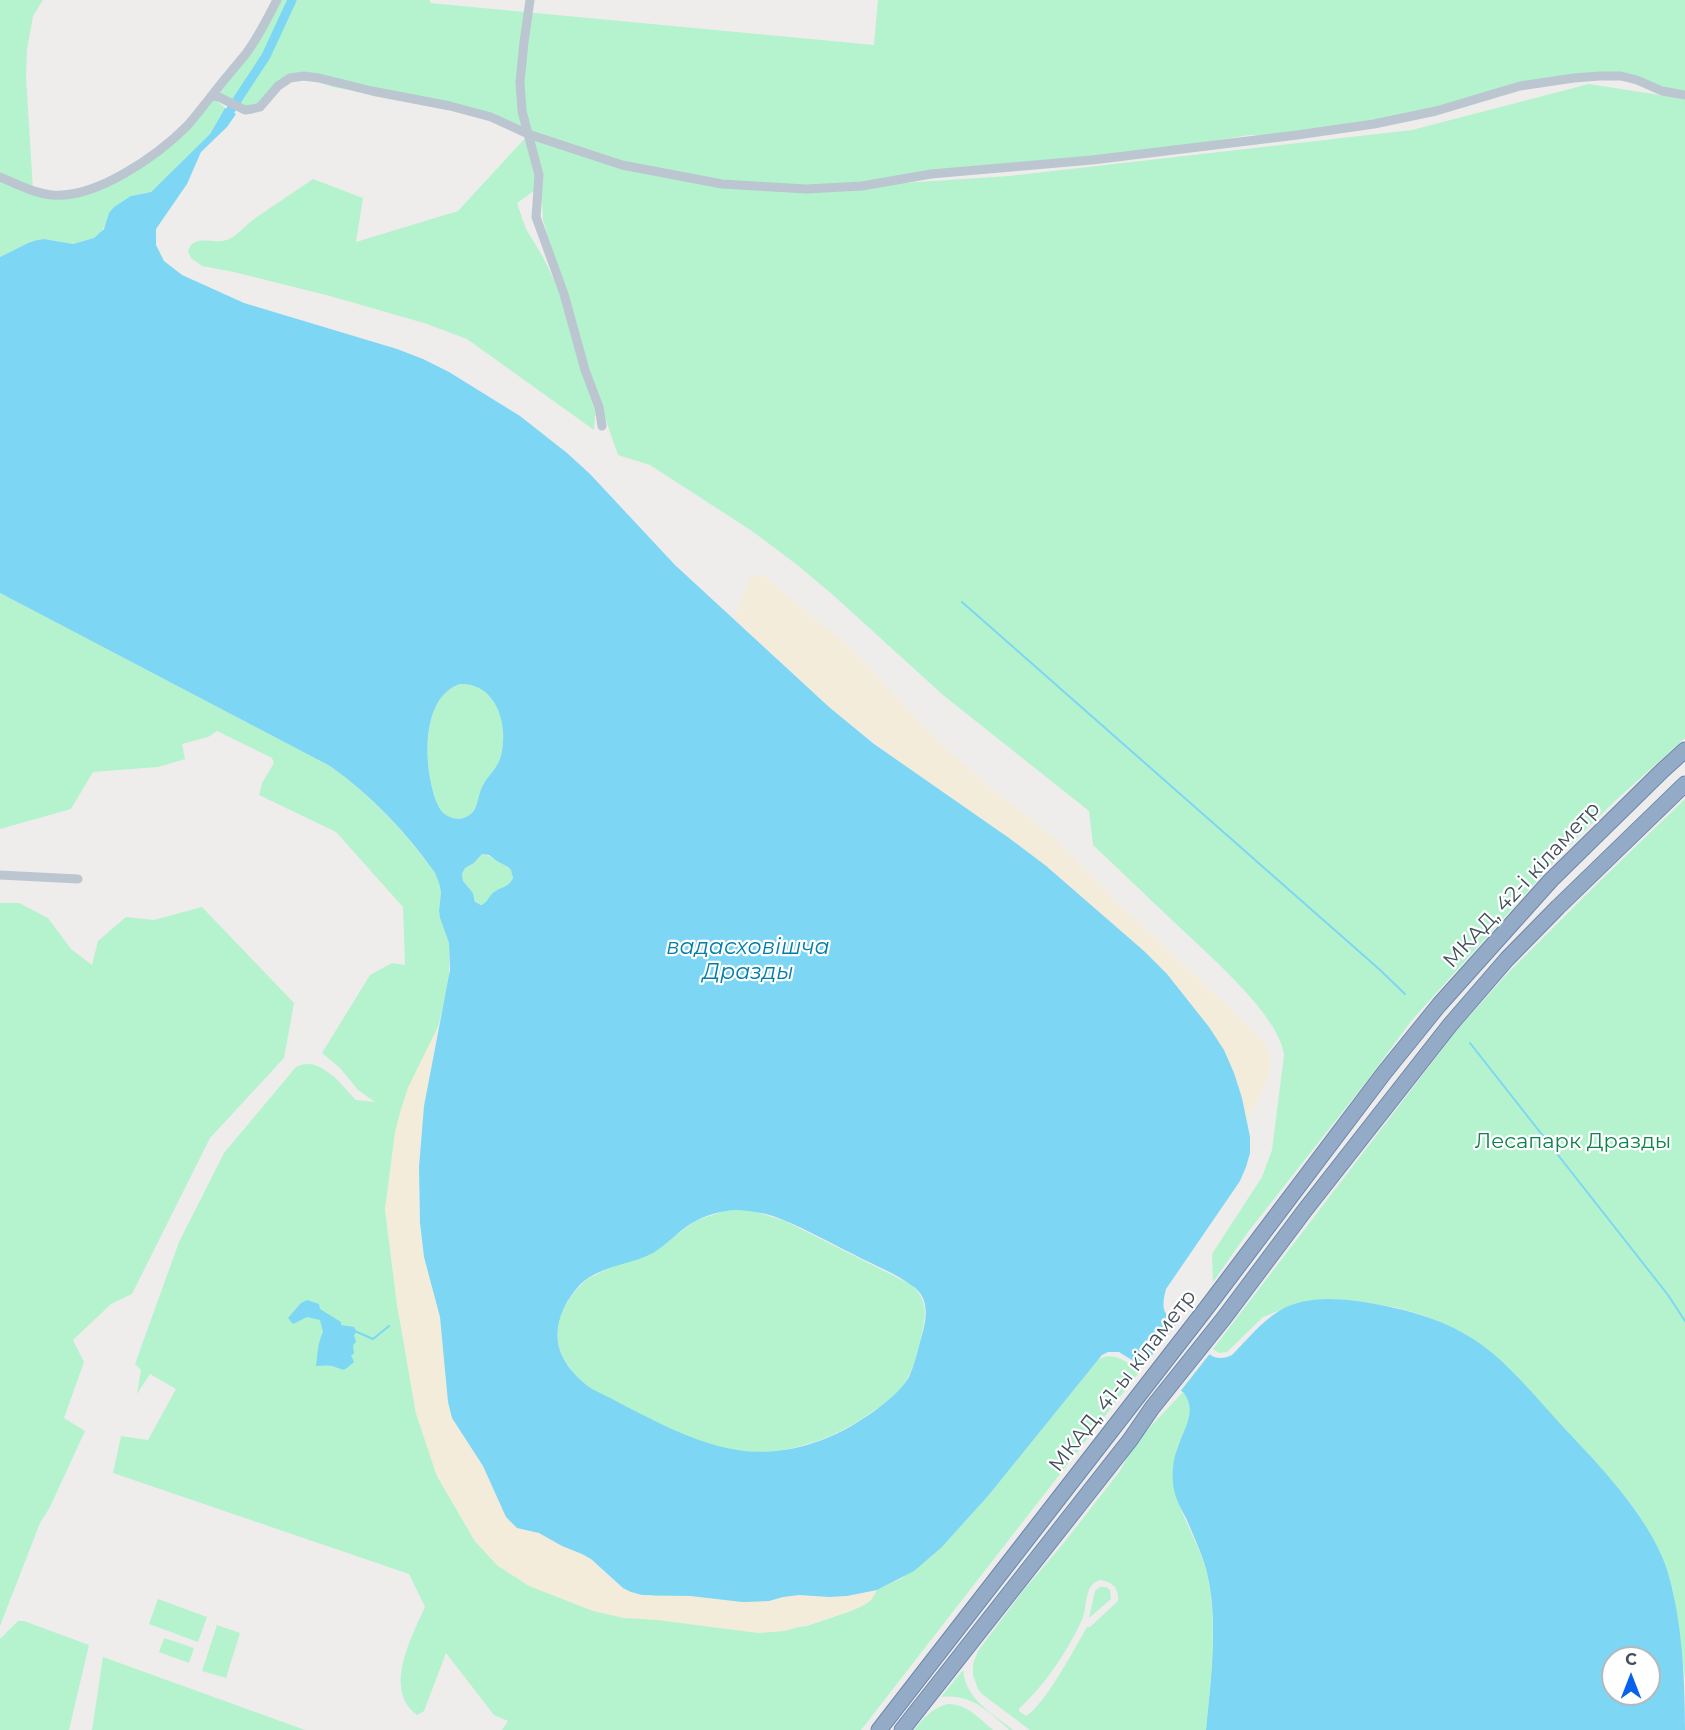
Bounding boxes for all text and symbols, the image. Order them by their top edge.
street label: МКАД, 42-і кіламетр [1438,797,1606,973]
water label: вадасховішча Дразды [666,935,830,986]
park label: Лесапарк Дразды [1475,1129,1671,1155]
street label: МКАД, 41-ы кіламетр [1044,1285,1202,1477]
north arrow [1601,1646,1661,1706]
text: С [1625,1650,1637,1669]

